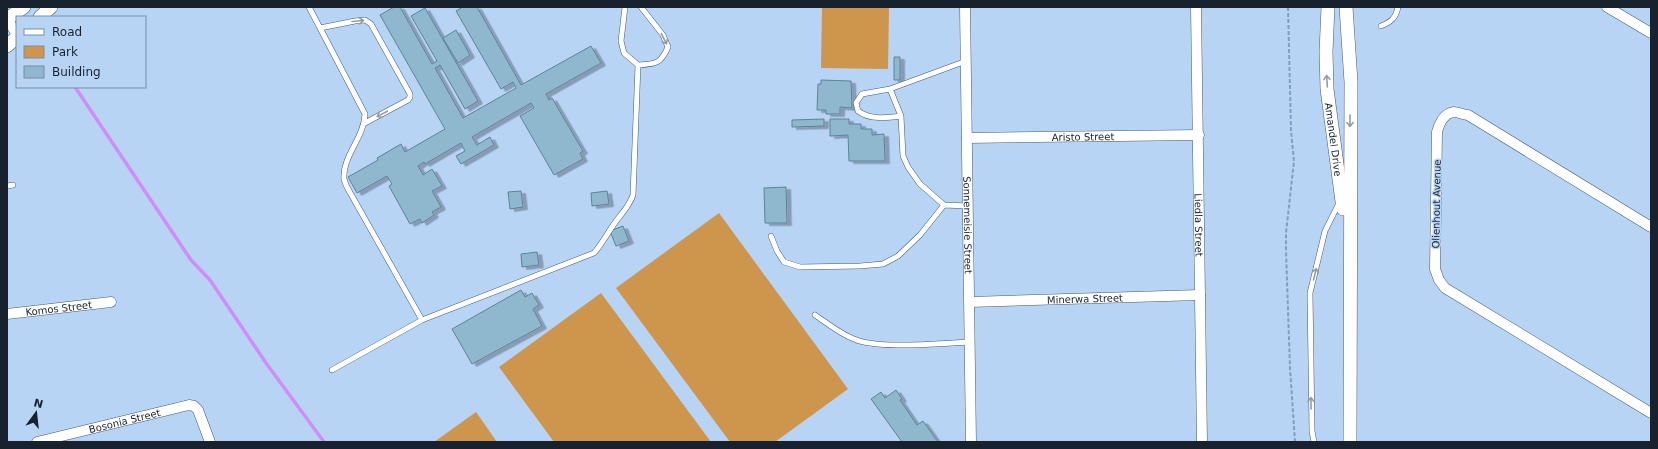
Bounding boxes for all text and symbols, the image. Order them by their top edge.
legend [16,16,146,88]
one-way arrow [352,17,365,24]
text: Road [52,25,82,39]
one-way arrow [661,32,668,44]
text: Park [52,45,78,59]
text: Building [52,65,101,79]
one-way arrow [1323,75,1330,88]
street label: Amandel Drive [1323,102,1344,177]
one-way arrow [376,110,388,118]
one-way arrow [1346,114,1354,127]
street label: Aristo Street [1052,131,1114,143]
street label: Olienhout Avenue [1430,159,1443,249]
street label: Sonnemeisie Street [961,176,974,274]
street label: Liedla Street [1193,193,1204,257]
one-way arrow [1311,268,1319,281]
street label: Minerwa Street [1047,292,1123,306]
street label: Komos Street [25,299,93,318]
north arrow [16,393,56,433]
text: N [32,396,45,411]
one-way arrow [1308,397,1315,410]
street label: Bosonia Street [88,407,162,435]

